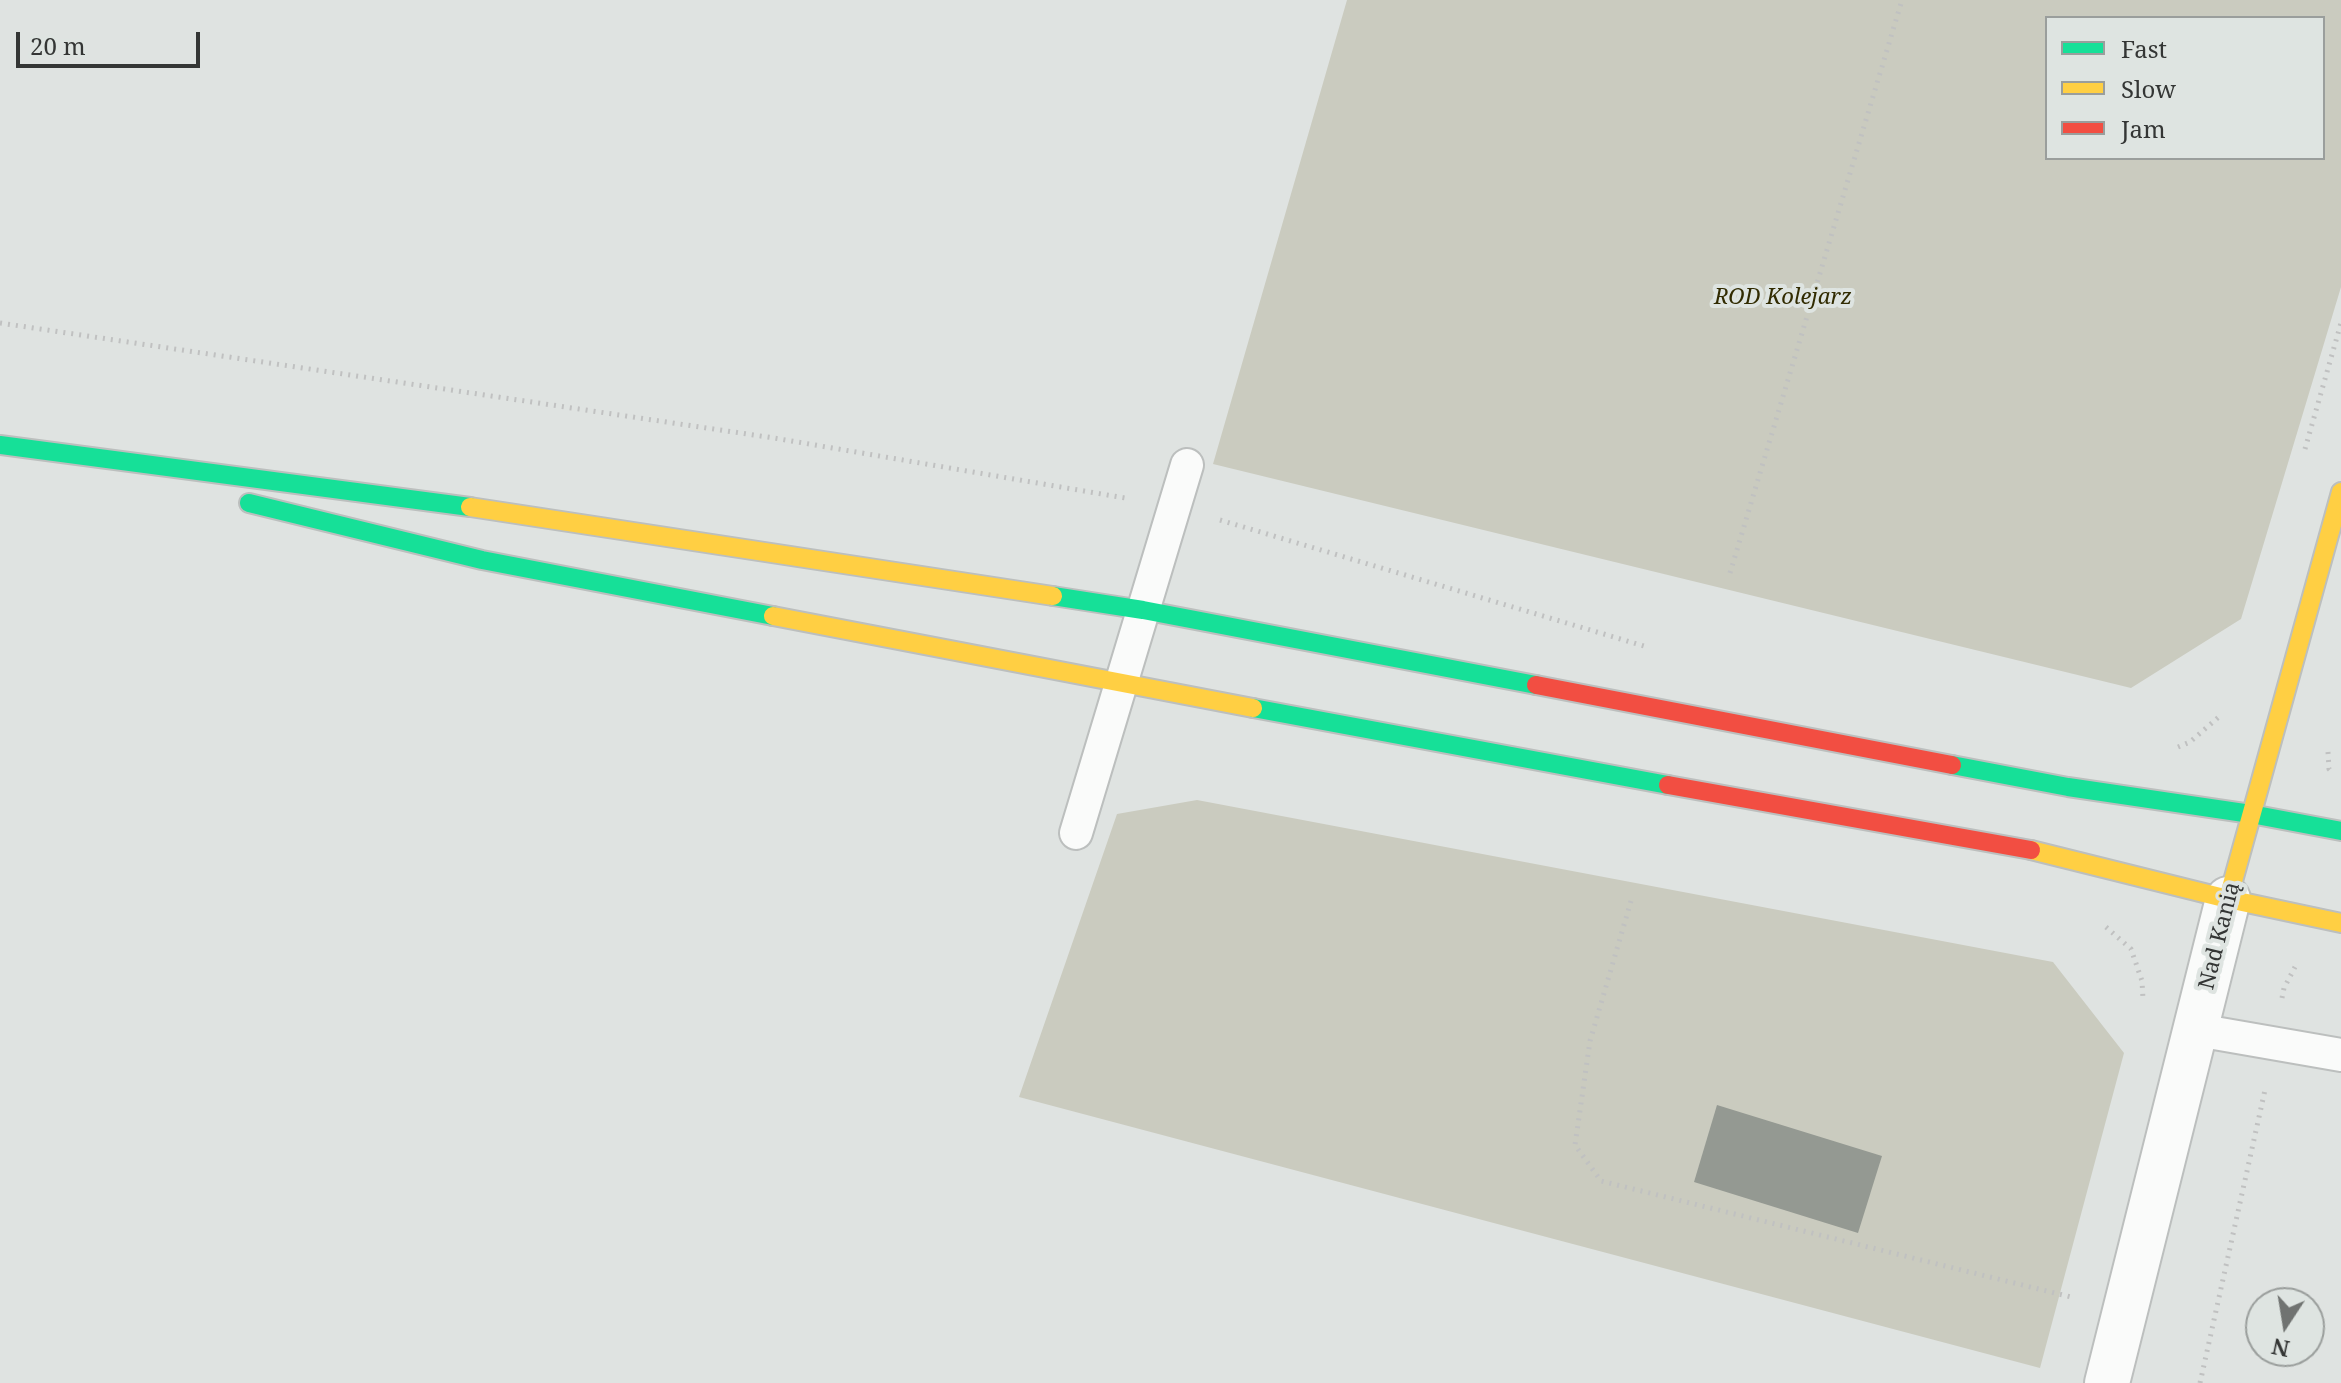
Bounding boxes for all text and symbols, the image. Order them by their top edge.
scale bar [20,16,204,66]
legend [2045,16,2325,160]
text: 20 m [30,29,86,62]
text: Fast [2121,32,2167,65]
text: Slow [2121,72,2176,105]
text: Jam [2121,112,2166,145]
park label: ROD Kolejarz [1714,285,1852,311]
street label: Nad Kanią [2194,880,2246,992]
north arrow [2245,1287,2325,1367]
text: N [2269,1332,2292,1365]

